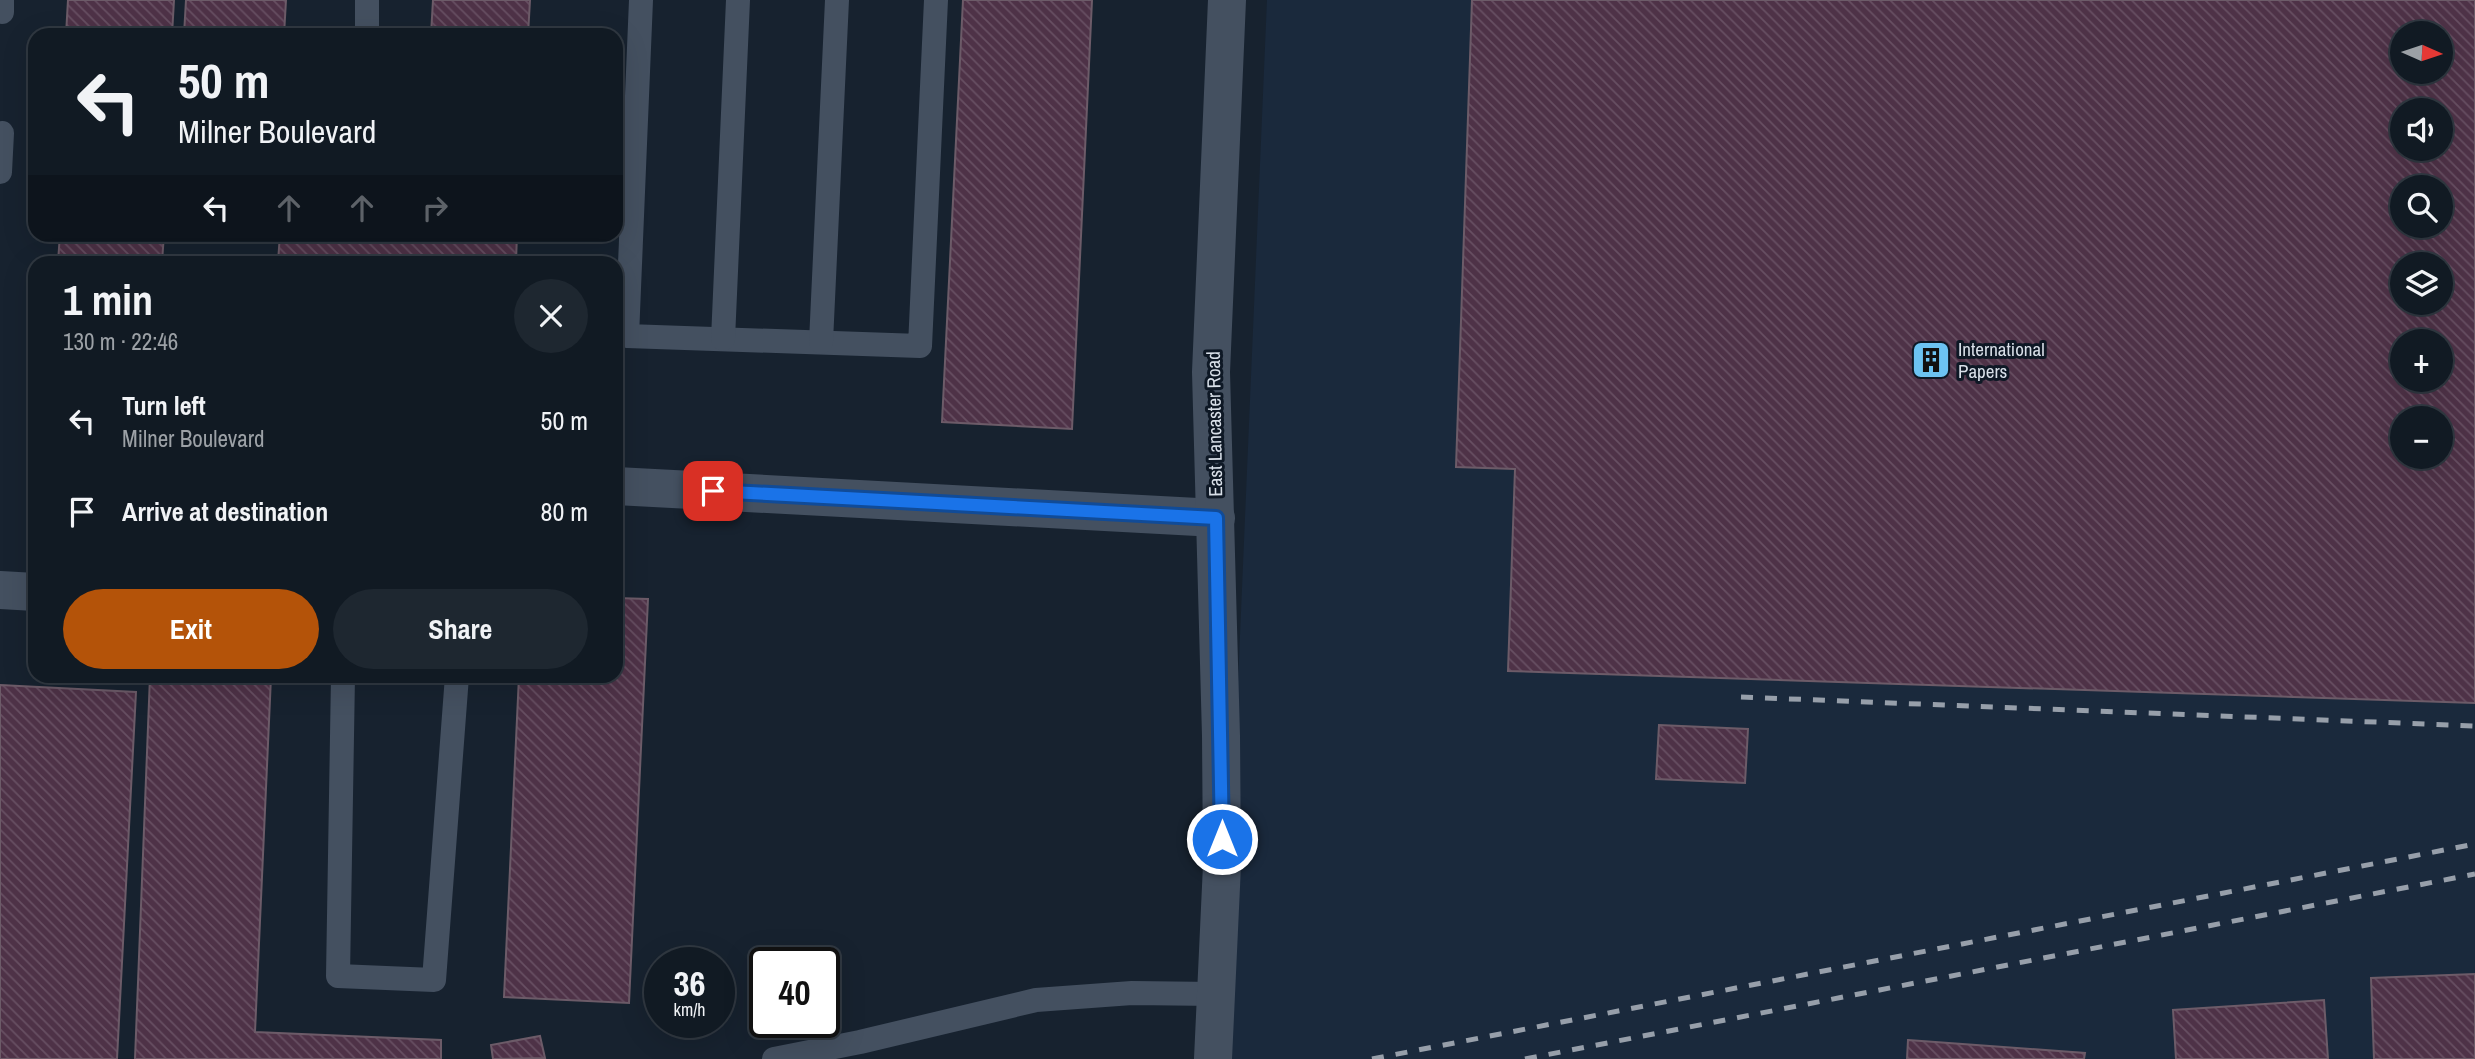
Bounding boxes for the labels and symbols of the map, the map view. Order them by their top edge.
north arrow [2390,21,2454,84]
place label: International Papers [1958,336,2045,384]
building icon: International Papers [1910,339,1952,381]
street label: East Lancaster Road [1200,351,1228,497]
pin [683,461,743,521]
position arrow [1185,802,1259,876]
speed limit sign: 40 [749,947,840,1038]

